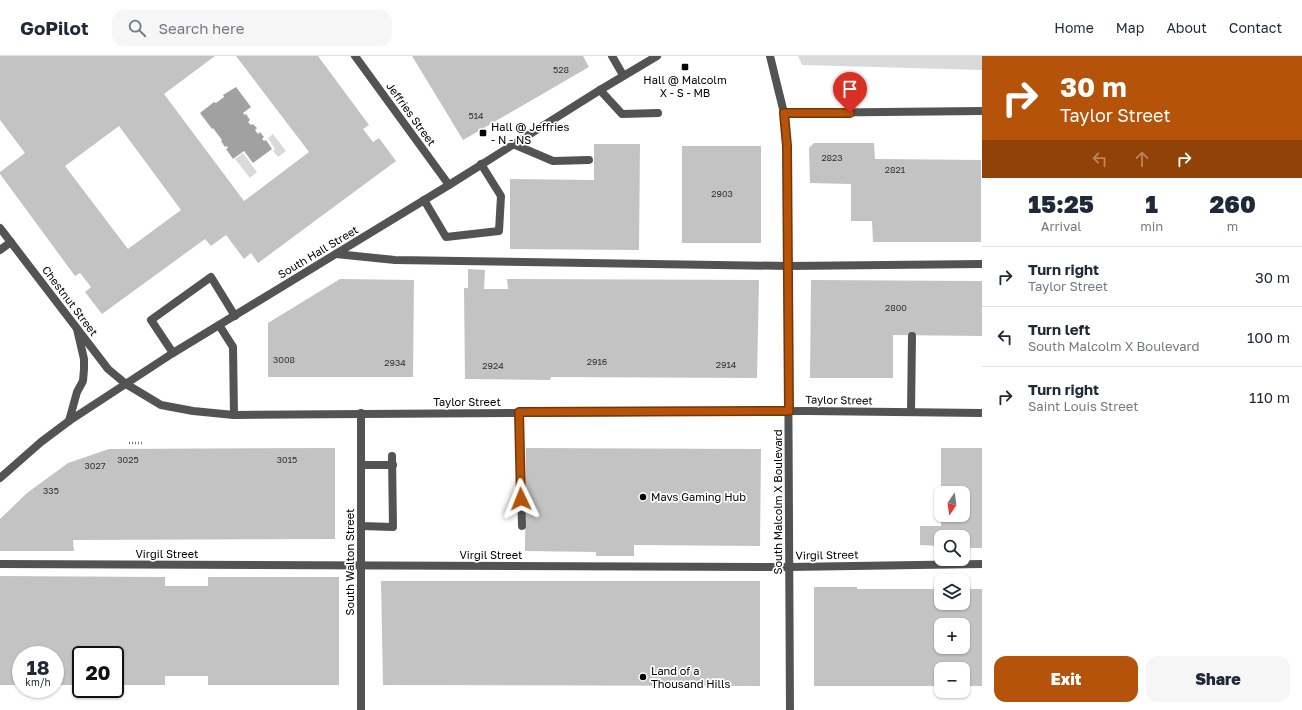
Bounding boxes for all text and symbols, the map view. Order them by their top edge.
search box [112,10,392,46]
text: GoPilot [20,16,88,39]
icon: search [126,17,148,39]
text: Search here [158,19,244,37]
text: Home [1054,19,1094,36]
text: Map [1116,19,1144,36]
text: About [1166,19,1207,36]
text: Contact [1229,19,1282,36]
marker: Hall @ Malcolm X - S - MB [680,62,690,72]
house number: 528 [553,64,569,75]
text: 30 m [1060,70,1127,103]
pin [833,72,867,113]
icon: right [994,72,1046,124]
place label: Hall @ Malcolm X - S - MB [643,73,727,99]
icon: arrive [839,78,861,100]
street label: Jeffries Street [384,79,439,148]
text: Taylor Street [1060,104,1171,126]
house number: 514 [468,110,484,121]
place label: Hall @ Jeffries - N - NS [491,120,569,146]
marker: Hall @ Jeffries - N - NS [478,128,488,138]
icon: left [1089,148,1111,170]
icon: ahead [1131,148,1153,170]
icon: right [1173,148,1195,170]
house number: 2823 [821,152,843,163]
house number: 2821 [885,164,906,175]
house number: 2903 [711,188,733,199]
text: 15:25 [1028,189,1094,218]
text: 1 [1145,189,1158,218]
text: 260 [1209,189,1256,218]
text: Arrival [1041,218,1081,234]
text: min [1140,218,1163,234]
text: m [1227,218,1238,234]
street label: South Hall Street [275,223,360,281]
text: Turn right [1028,260,1099,278]
street label: Chestnut Street [40,263,101,338]
icon: right [994,266,1016,288]
text: 30 m [1255,268,1290,286]
text: Taylor Street [1028,278,1108,294]
house number: 2800 [885,302,907,313]
text: Turn left [1028,320,1090,338]
icon: left [994,326,1016,348]
text: 100 m [1247,328,1290,346]
text: South Malcolm X Boulevard [1028,338,1199,354]
house number: 3008 [273,354,295,365]
house number: 2916 [587,356,607,367]
house number: 2934 [384,357,406,368]
house number: 2914 [716,359,737,370]
house number: 2924 [482,360,504,371]
text: Turn right [1028,380,1099,398]
icon: right [994,386,1016,408]
text: 110 m [1249,388,1290,406]
street label: Taylor Street [805,392,873,407]
street label: Taylor Street [433,395,501,408]
text: Saint Louis Street [1028,398,1139,414]
street label: South Malcolm X Boulevard [771,429,784,575]
house number: 3025 [117,454,139,465]
house number: 3015 [277,454,297,465]
house number: 3027 [85,460,106,471]
position arrow [500,478,542,520]
house number: 335 [43,485,59,496]
north arrow [934,486,970,522]
map controls [934,486,970,698]
place label: Mavs Gaming Hub [651,490,746,503]
marker: Mavs Gaming Hub [638,492,648,502]
street label: South Walton Street [343,509,356,615]
button: search [934,530,970,566]
street label: Virgil Street [135,547,199,560]
street label: Virgil Street [795,547,859,562]
street label: Virgil Street [459,548,523,561]
button: layers [934,574,970,610]
button: + [934,618,970,654]
speed limit sign: 20 [72,646,124,698]
text: 18 [26,655,50,679]
button: Exit [994,656,1138,702]
button: Share [1146,656,1290,702]
button: − [934,662,970,698]
place label: Land of a Thousand Hills [651,664,731,690]
marker: Land of a Thousand Hills [638,672,648,682]
text: km/h [25,676,51,688]

